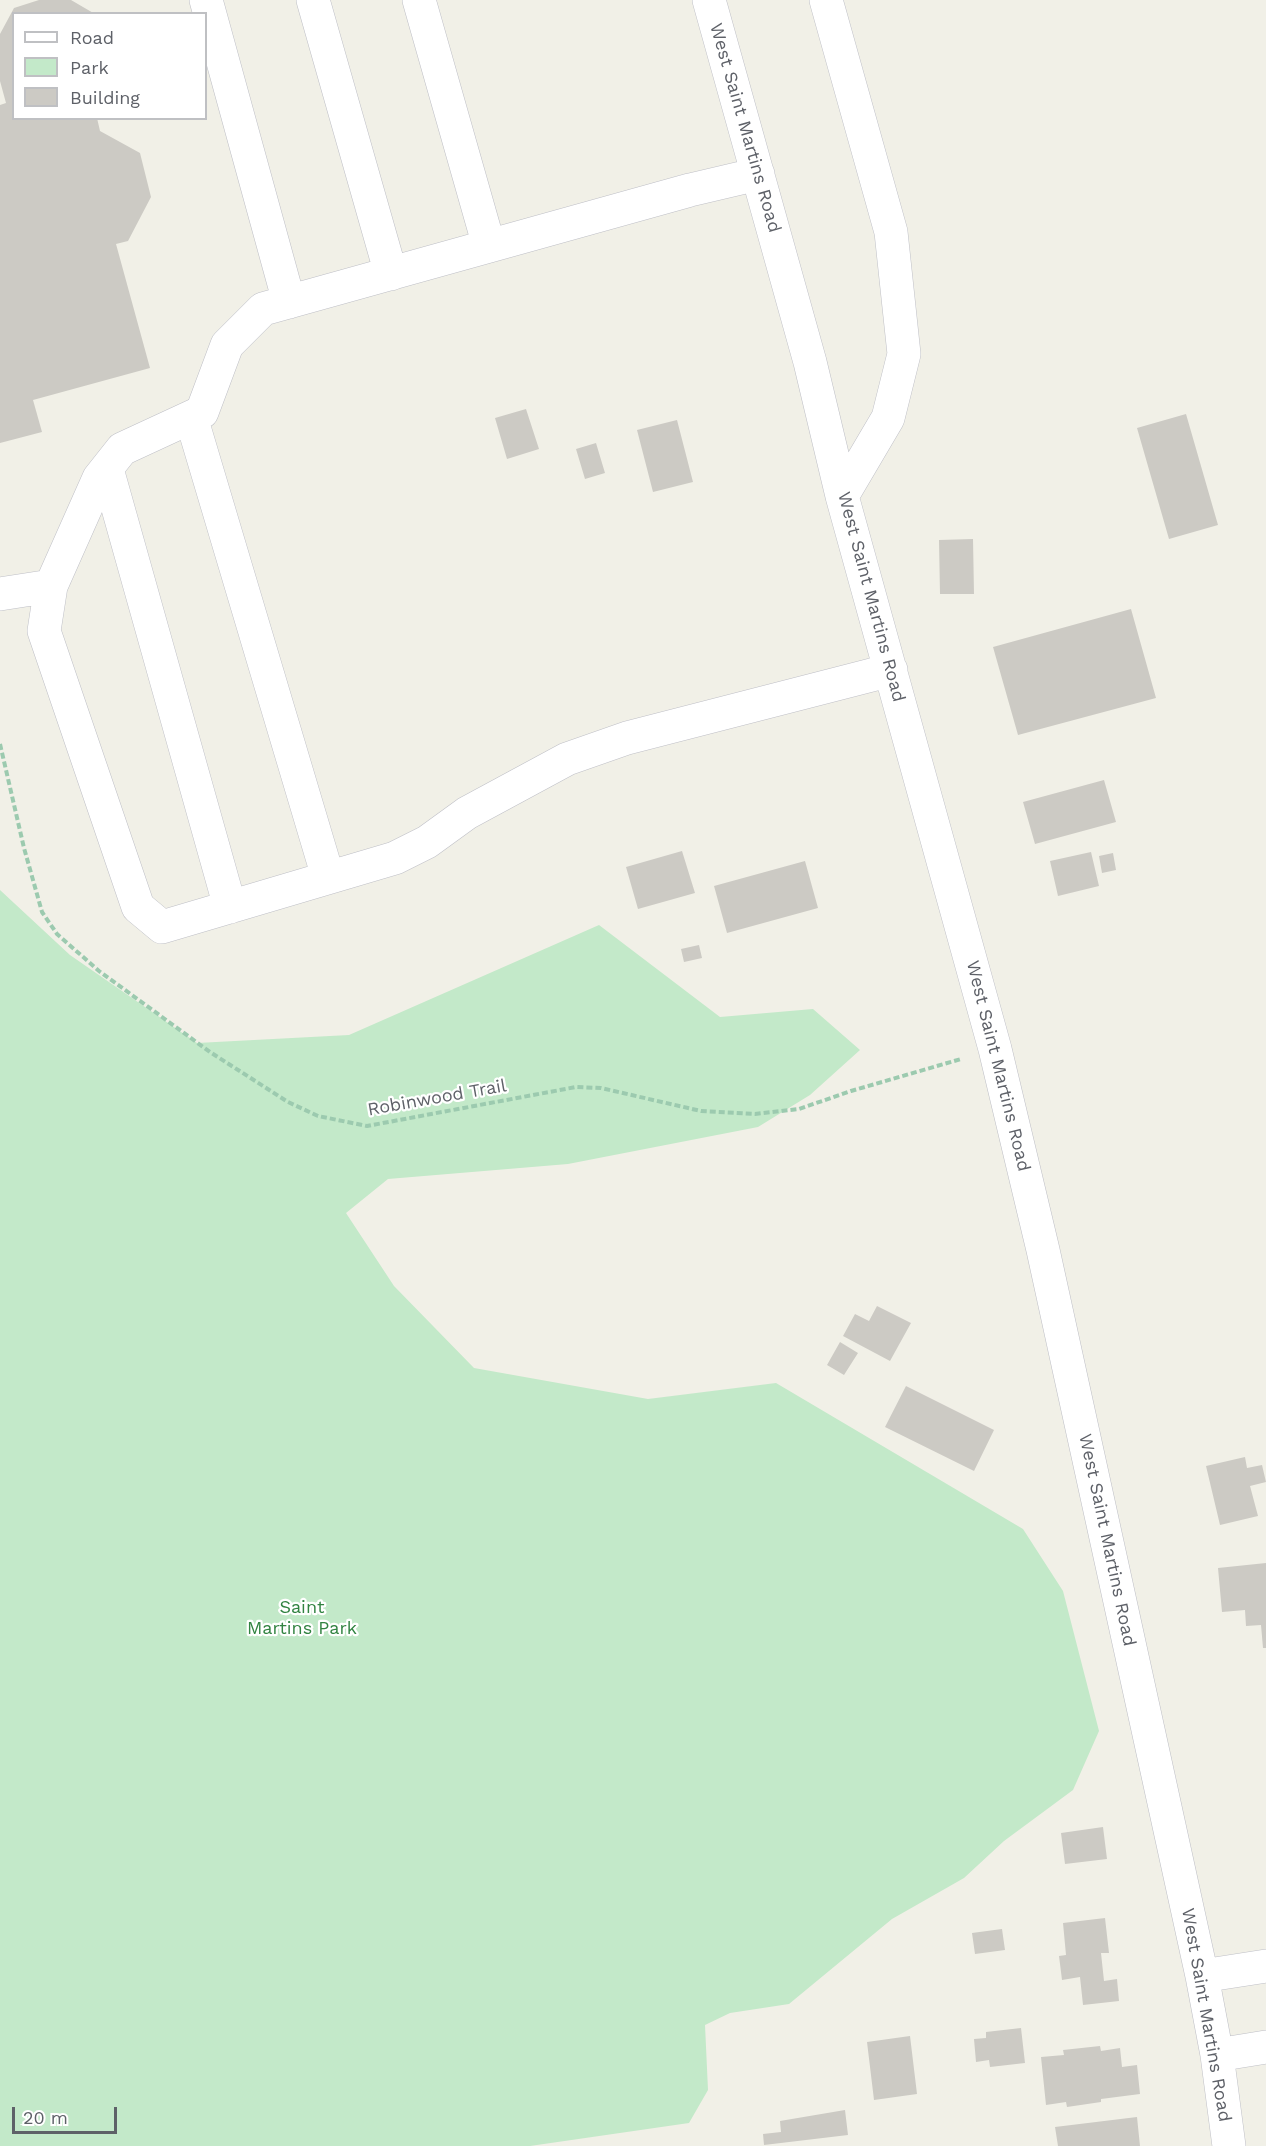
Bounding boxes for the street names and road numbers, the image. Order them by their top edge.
street label: West Saint Martins Road [705,21,785,235]
street label: West Saint Martins Road [833,490,909,704]
street label: West Saint Martins Road [961,958,1035,1174]
street label: Robinwood Trail [366,1075,508,1121]
street label: West Saint Martins Road [1074,1432,1140,1648]
street label: West Saint Martins Road [1177,1906,1235,2124]

